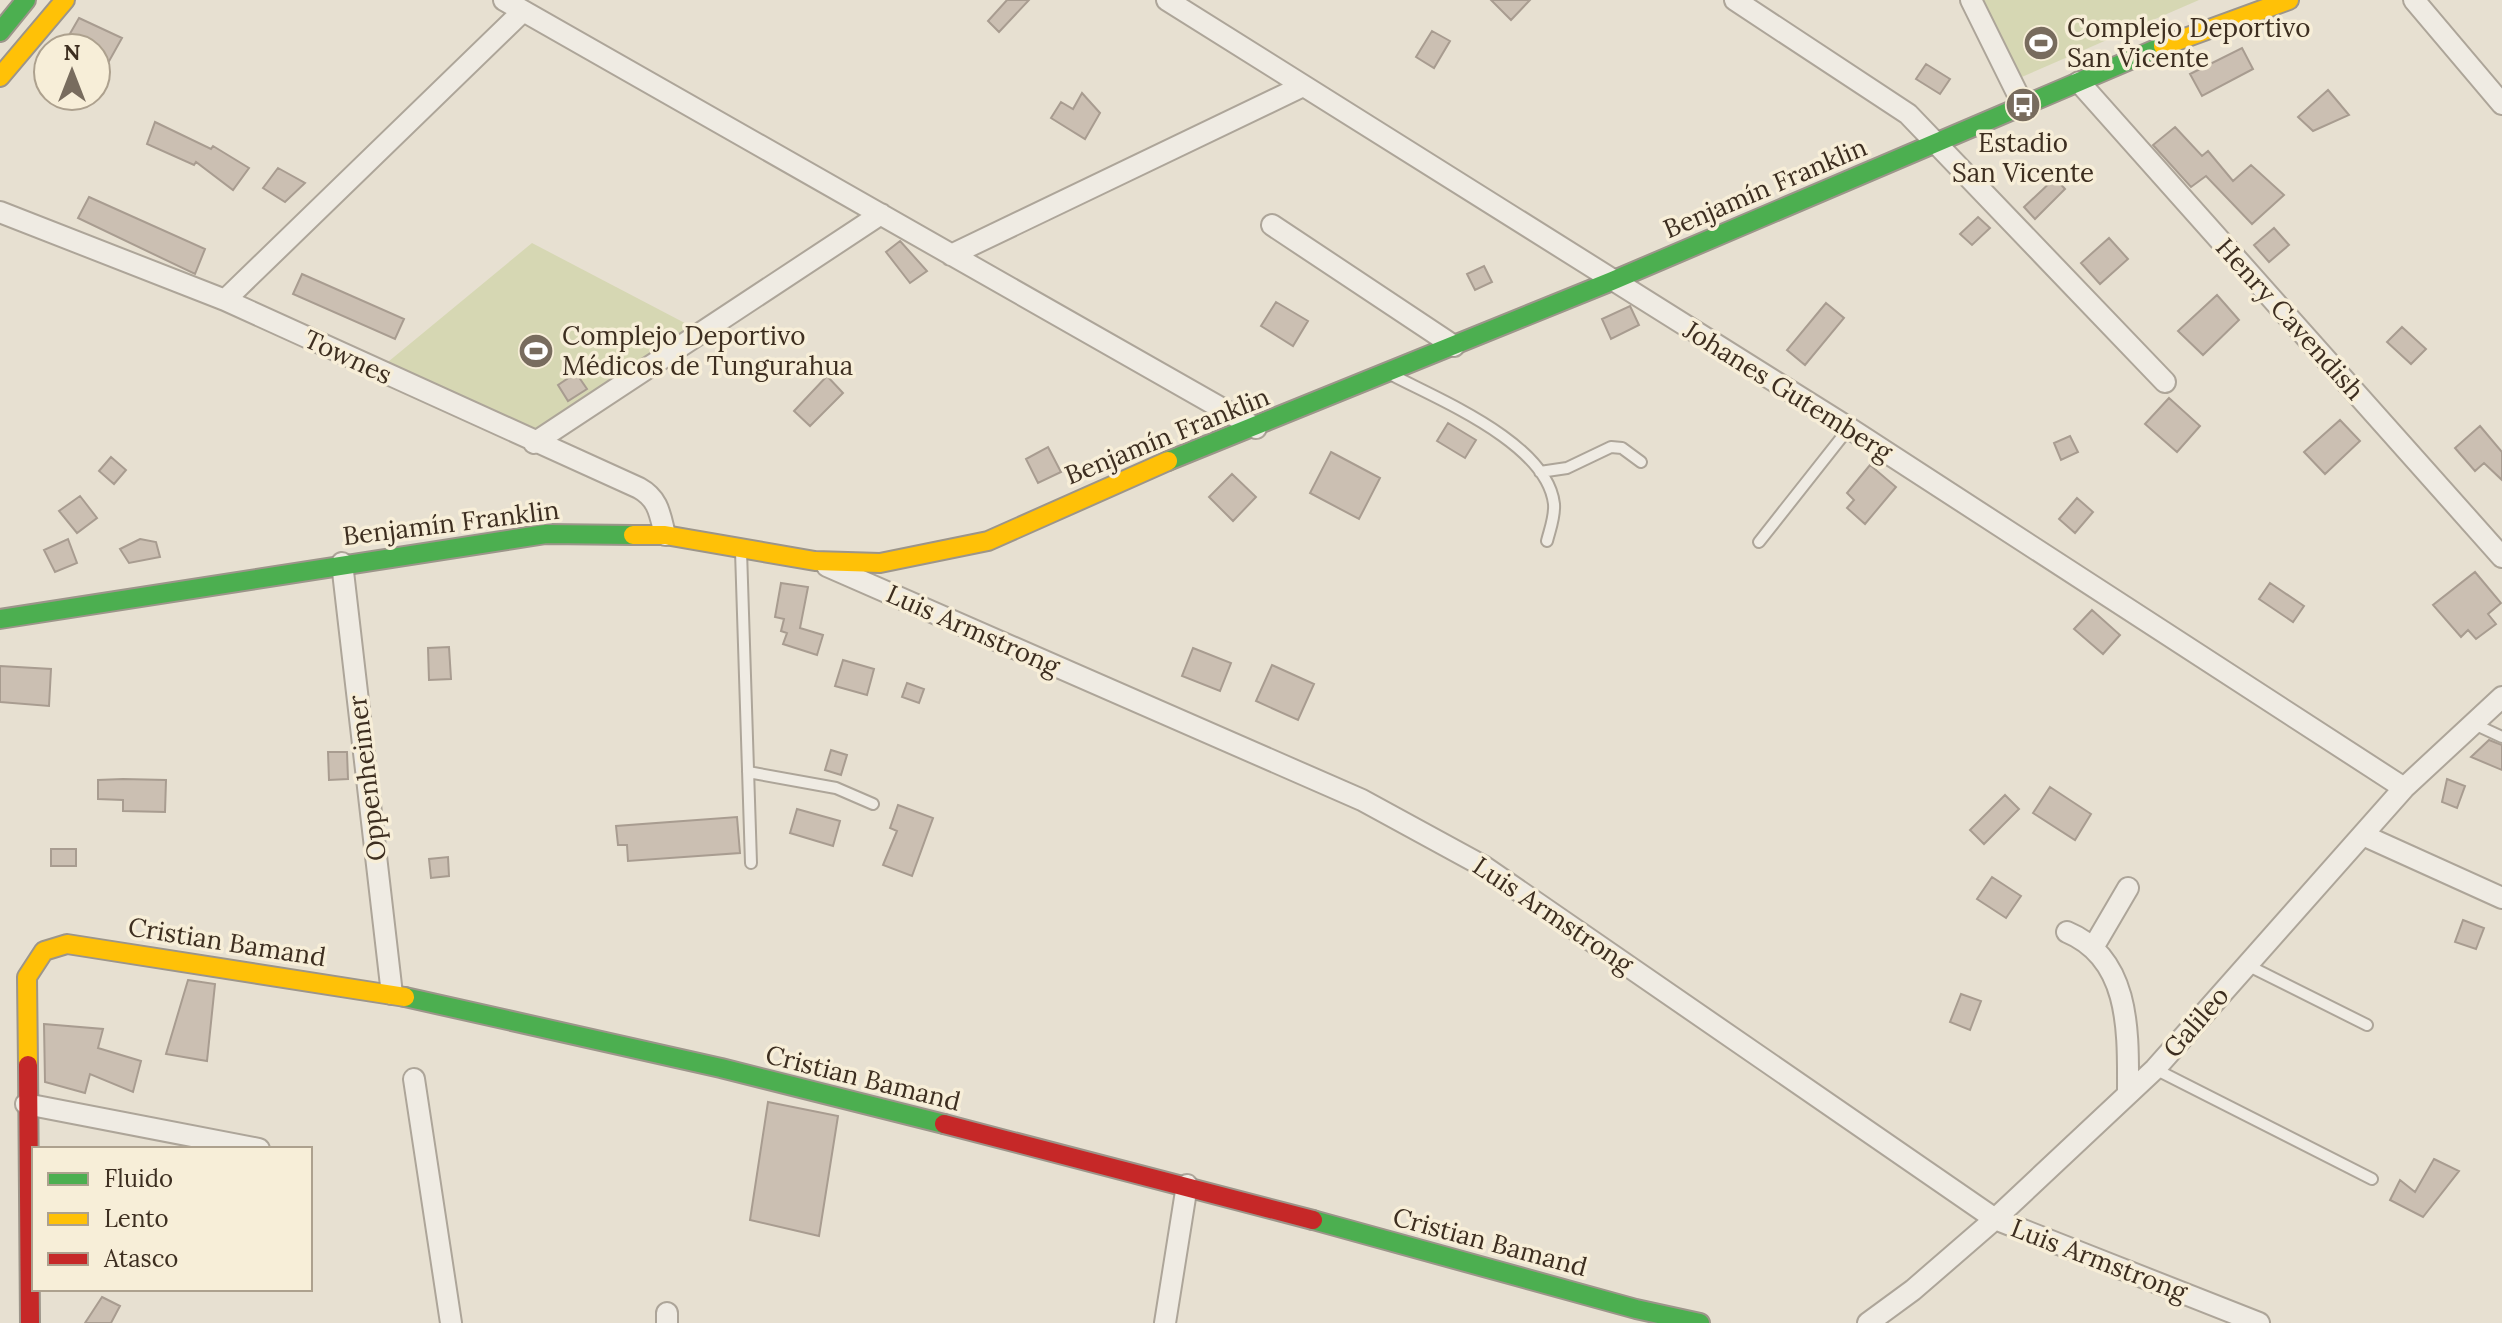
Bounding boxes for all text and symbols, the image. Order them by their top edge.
place label: Complejo Deportivo San Vicente [2067,11,2310,74]
sports icon: Complejo Deportivo San Vicente [2022,24,2060,62]
north arrow [32,32,112,112]
text: N [63,38,81,66]
bus stop icon: Estadio San Vicente [2004,86,2042,124]
place label: Estadio San Vicente [1952,126,2094,189]
street label: Benjamín Franklin [1658,130,1871,245]
street label: Henry Cavendish [2209,231,2372,406]
street label: Johanes Gutemberg [1677,312,1899,468]
place label: Complejo Deportivo Médicos de Tungurahua [562,319,853,382]
street label: Townes [299,322,397,391]
sports icon: Complejo Deportivo Médicos de Tungurahua [517,332,555,370]
street label: Benjamín Franklin [1060,379,1274,492]
street label: Benjamín Franklin [341,493,561,552]
street label: Luis Armstrong [882,577,1065,683]
street label: Oppenheimer [340,692,393,863]
street label: Luis Armstrong [1467,849,1640,981]
street label: Cristian Bamand [126,910,328,973]
street label: Galileo [2156,979,2236,1064]
street label: Cristian Bamand [762,1037,964,1118]
legend [32,1147,312,1291]
text: Fluido [104,1163,173,1194]
street label: Cristian Bamand [1389,1200,1591,1283]
text: Lento [104,1203,169,1234]
street label: Luis Armstrong [2006,1211,2193,1308]
text: Atasco [103,1243,178,1274]

